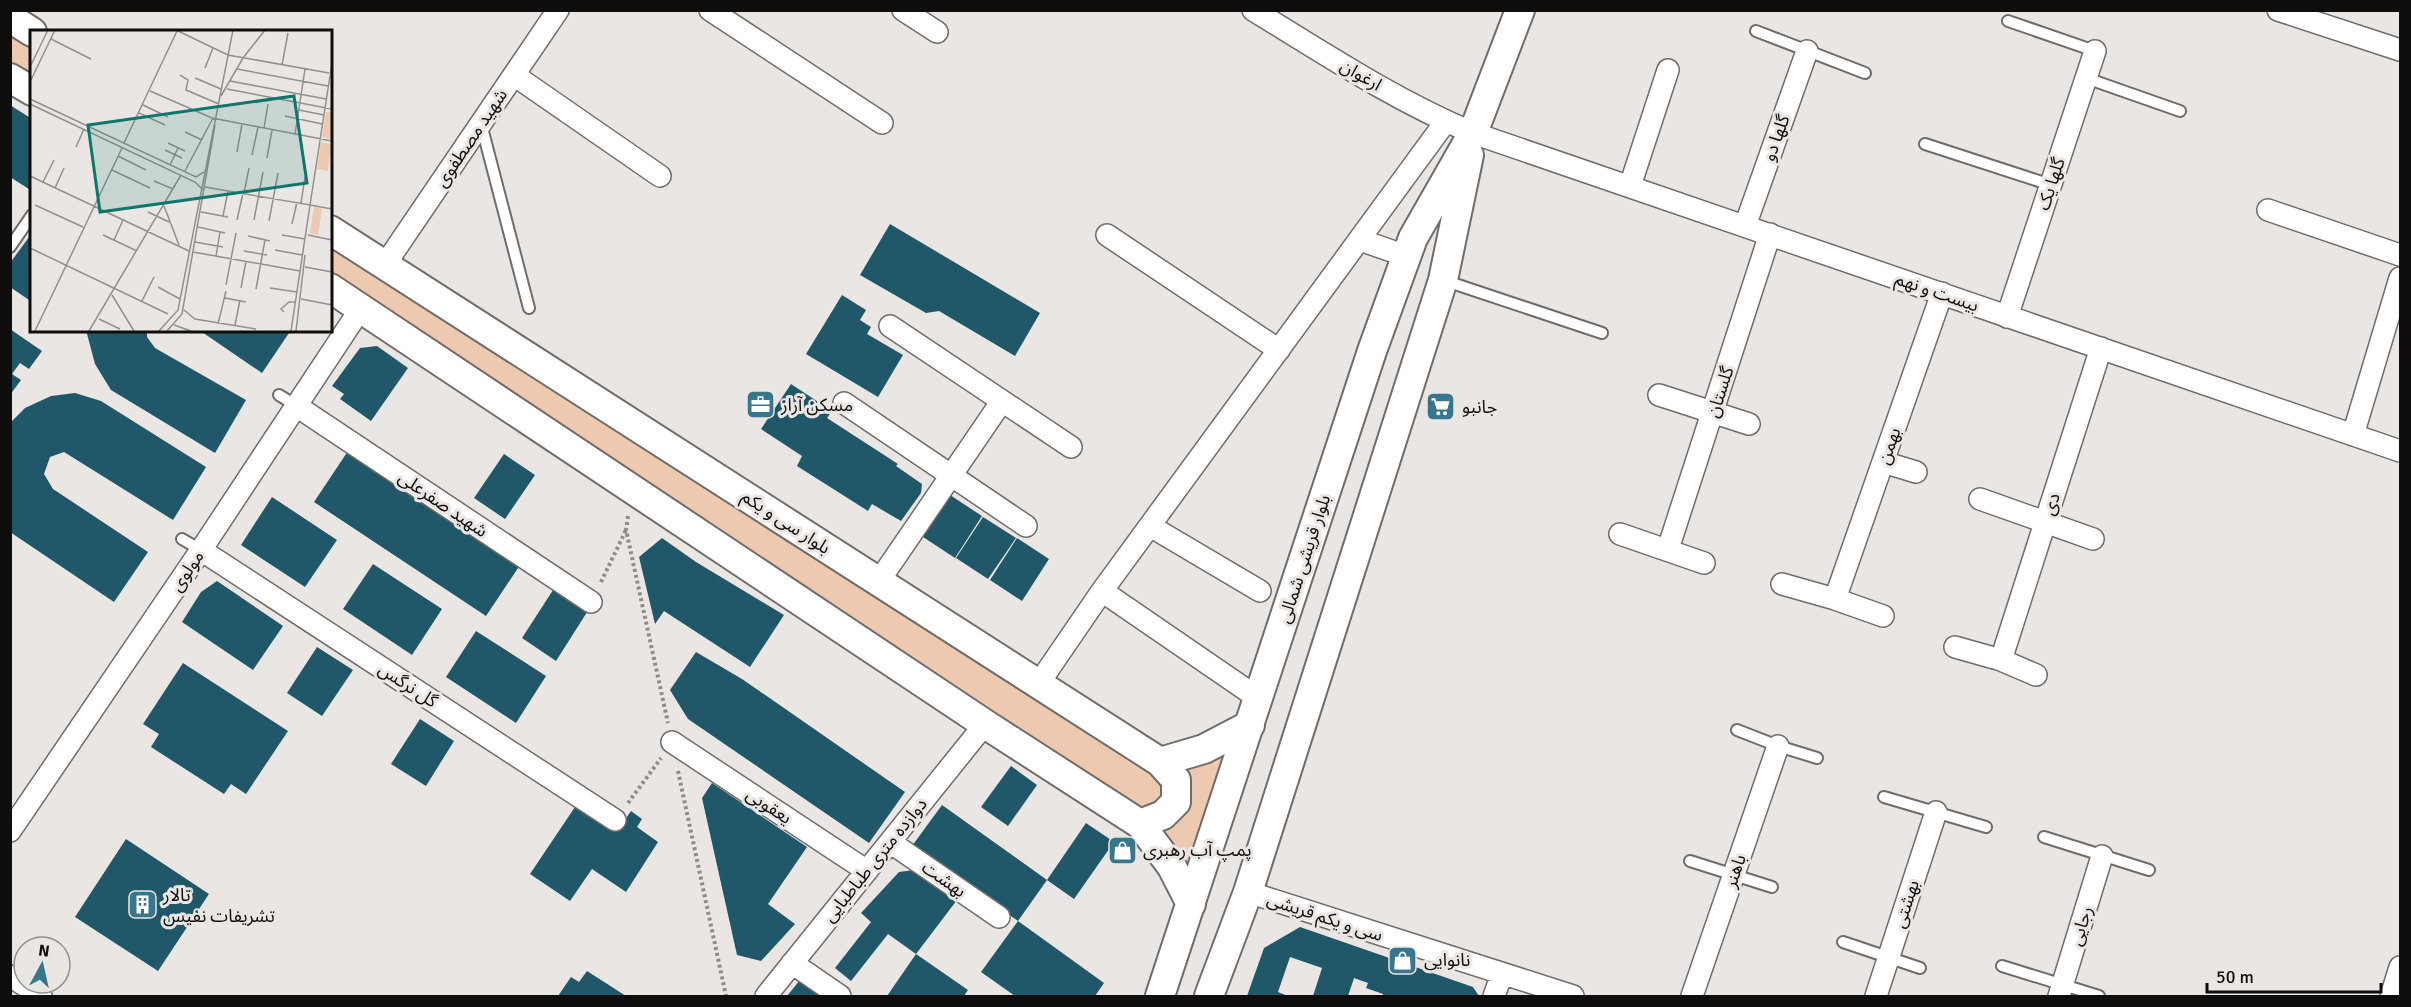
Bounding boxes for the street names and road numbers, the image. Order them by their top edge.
street label: ارغوان [1336,54,1386,96]
street label: شهید مصطفوی [430,85,512,191]
street label: گلها دو [1757,111,1795,164]
street label: گلها یک [2032,154,2070,213]
street label: بیست و نهم [1892,268,1982,318]
street label: گلستان [1701,363,1739,420]
street label: بهمن [1872,425,1906,467]
street label: شهید صفرعلی [394,466,492,542]
street label: بلوار سی و یکم [736,485,835,561]
street label: دی [2037,490,2065,518]
street label: بلوار قریشی شمالی [1273,492,1335,626]
street label: مولوی [165,546,209,596]
street label: گل نرگس [374,658,442,713]
street label: یعقوبی [742,783,796,829]
street label: دوازده متری طباطبایی [818,793,932,927]
street label: باهنر [1719,851,1751,891]
street label: بهشت [918,856,970,902]
street label: بهشتی [1888,877,1924,931]
street label: سی و یکم قریشی [1264,888,1386,948]
street label: رجایی [2065,903,2097,949]

